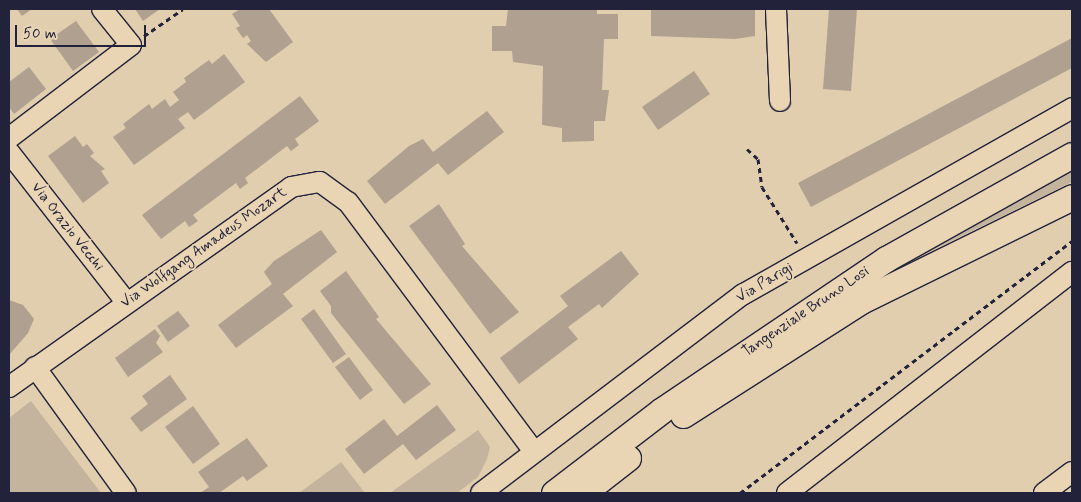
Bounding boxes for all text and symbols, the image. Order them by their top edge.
scale bar [18,15,149,47]
text: 50 m [23,24,57,44]
street label: Via Orazio Vecchi [27,179,107,275]
street label: Via Wolfgang Amadeus Mozart [117,184,291,312]
street label: Via Parigi [734,259,796,307]
street label: Tangenziale Bruno Losi [739,263,873,361]

